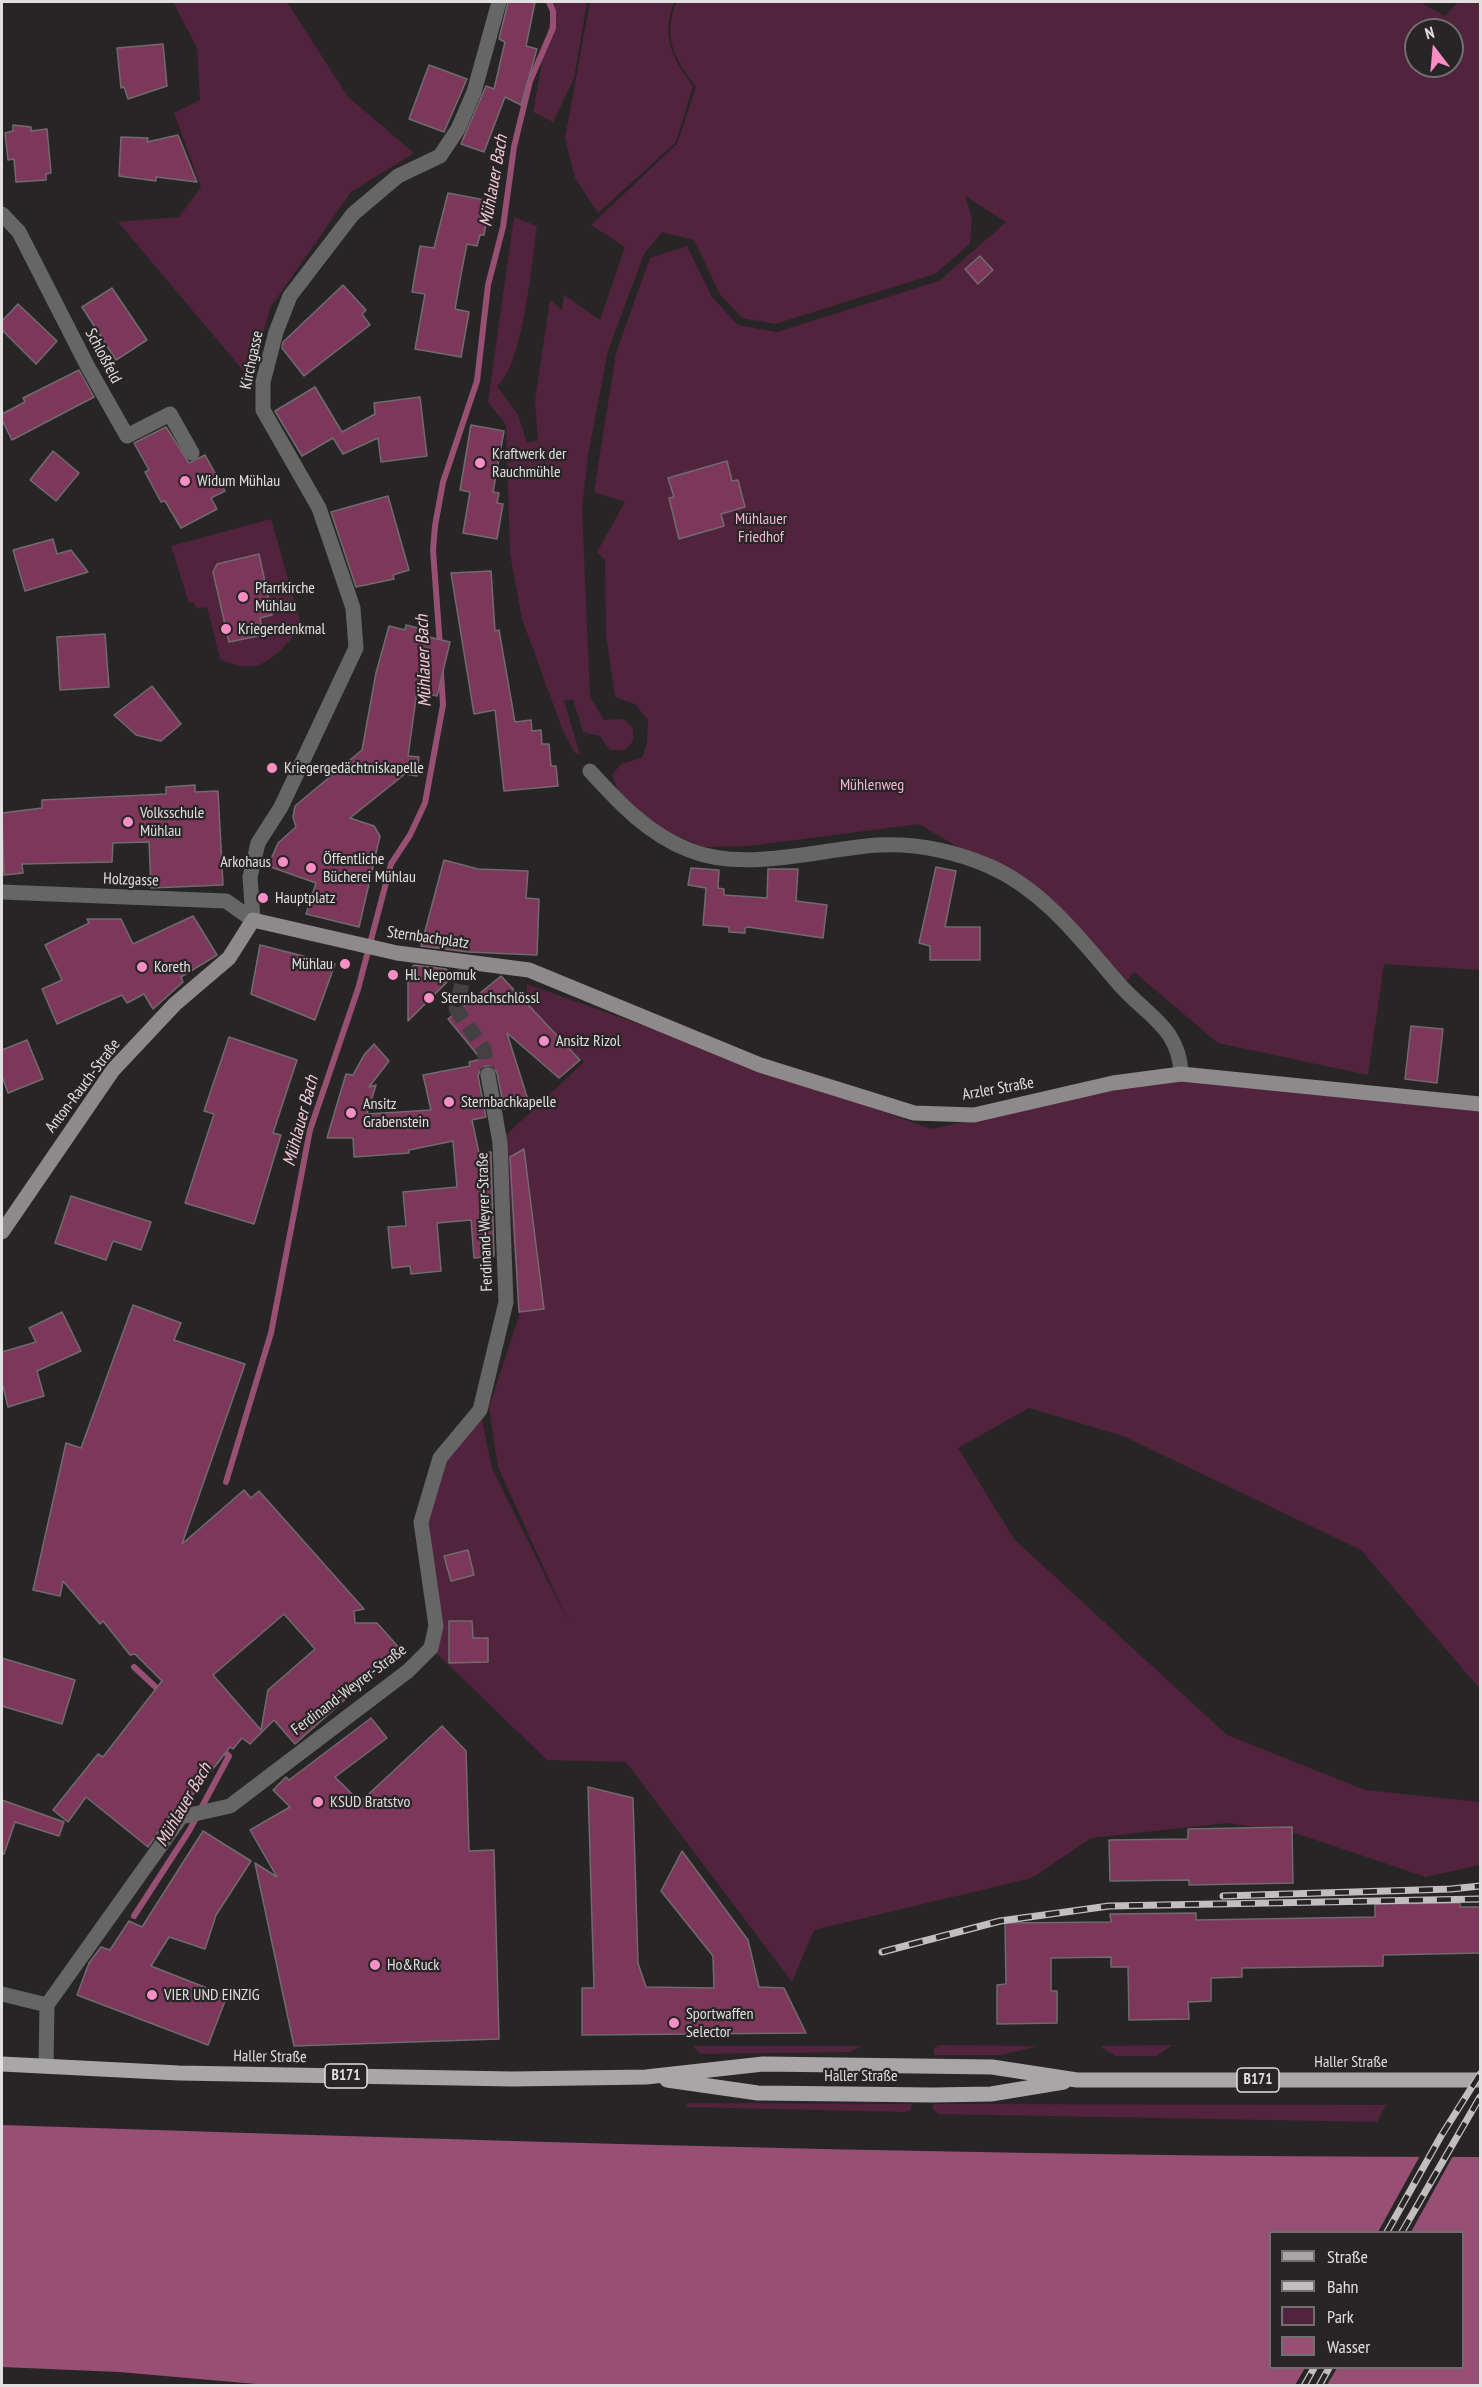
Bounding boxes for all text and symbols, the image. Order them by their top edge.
north arrow [1404,18,1464,78]
text: N [1423,22,1436,43]
water label: Mühlauer Bach [475,134,513,228]
street label: Schloßfeld [81,325,125,387]
street label: Kirchgasse [236,329,268,391]
place label: Kraftwerk der Rauchmühle [492,444,566,482]
marker: Kraftwerk der Rauchmühle [473,456,487,470]
place label: Widum Mühlau [197,471,280,491]
marker: Widum Mühlau [178,474,192,488]
park label: Mühlauer Friedhof [735,509,787,547]
place label: Pfarrkirche Mühlau [255,578,315,616]
marker: Pfarrkirche Mühlau [236,590,250,604]
water label: Mühlauer Bach [412,614,436,708]
place label: Kriegerdenkmal [238,619,325,639]
marker: Kriegerdenkmal [219,622,233,636]
place label: Kriegergedächtniskapelle [284,758,424,778]
marker: Kriegergedächtniskapelle [265,761,279,775]
park label: Mühlenweg [840,775,904,795]
place label: Volksschule Mühlau [140,803,204,841]
marker: Volksschule Mühlau [121,815,135,829]
place label: Öffentliche Bücherei Mühlau [323,849,416,887]
place label: Arkohaus [220,852,271,872]
marker: Arkohaus [276,855,290,869]
marker: Öffentliche Bücherei Mühlau [304,861,318,875]
street label: Holzgasse [103,869,159,891]
place label: Hauptplatz [275,888,336,908]
marker: Hauptplatz [256,891,270,905]
street label: Sternbachplatz [386,923,470,953]
place label: Mühlau [292,954,333,974]
place label: Koreth [154,957,191,977]
marker: Mühlau [338,957,352,971]
marker: Koreth [135,960,149,974]
place label: Hl. Nepomuk [405,965,476,985]
marker: Hl. Nepomuk [386,968,400,982]
place label: Sternbachschlössl [441,988,540,1008]
marker: Sternbachschlössl [422,991,436,1005]
place label: Ansitz Rizol [556,1031,620,1051]
marker: Ansitz Rizol [537,1034,551,1048]
street label: Anton-Rauch-Straße [42,1035,124,1137]
water label: Mühlauer Bach [279,1073,323,1169]
street label: Arzler Straße [961,1073,1035,1105]
place label: Sternbachkapelle [461,1092,556,1112]
place label: Ansitz Grabenstein [363,1094,429,1132]
marker: Sternbachkapelle [442,1095,456,1109]
marker: Ansitz Grabenstein [344,1106,358,1120]
street label: Ferdinand-Weyrer-Straße [473,1152,497,1292]
street label: Ferdinand-Weyrer-Straße [288,1641,410,1739]
water label: Mühlauer Bach [151,1760,217,1850]
place label: KSUD Bratstvo [330,1792,410,1812]
marker: KSUD Bratstvo [311,1795,325,1809]
place label: Ho&Ruck [387,1955,440,1975]
marker: Ho&Ruck [368,1958,382,1972]
place label: VIER UND EINZIG [164,1985,260,2005]
marker: VIER UND EINZIG [145,1988,159,2002]
place label: Sportwaffen Selector [686,2004,753,2042]
marker: Sportwaffen Selector [667,2016,681,2030]
street label: Haller Straße [233,2047,307,2067]
street label: Haller Straße [1314,2052,1388,2072]
road number: B171 [325,2064,367,2088]
street label: Haller Straße [824,2066,898,2086]
road number: B171 [1237,2068,1279,2092]
legend [1269,2231,1464,2369]
text: Straße [1327,2245,1368,2268]
text: Bahn [1327,2275,1359,2298]
text: Park [1327,2305,1354,2328]
text: Wasser [1327,2335,1370,2358]

